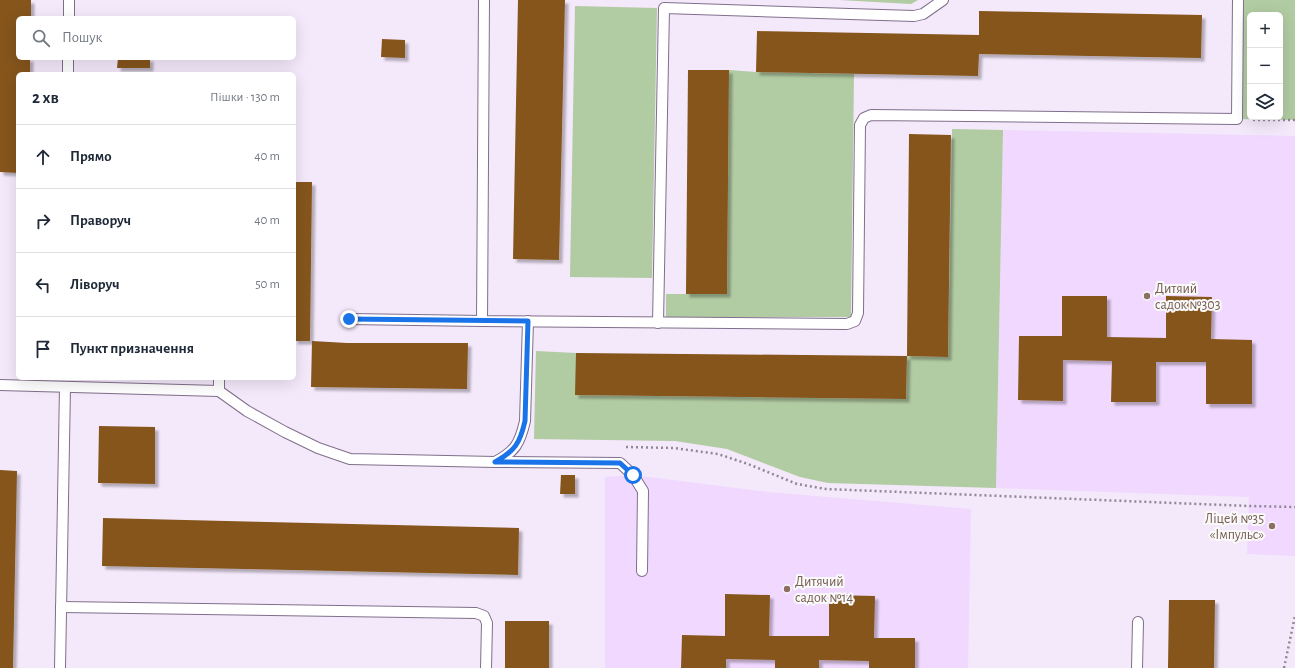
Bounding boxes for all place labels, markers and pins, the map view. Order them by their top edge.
place label: Дитяий садок №303 [1155,282,1221,312]
marker: Дитяий садок №303 [1142,291,1152,301]
place label: Ліцей №35 «Імпульс» [1205,512,1264,542]
marker: Ліцей №35 «Імпульс» [1267,521,1277,531]
place label: Дитячий садок №14 [795,575,853,605]
marker: Дитячий садок №14 [782,584,792,594]

